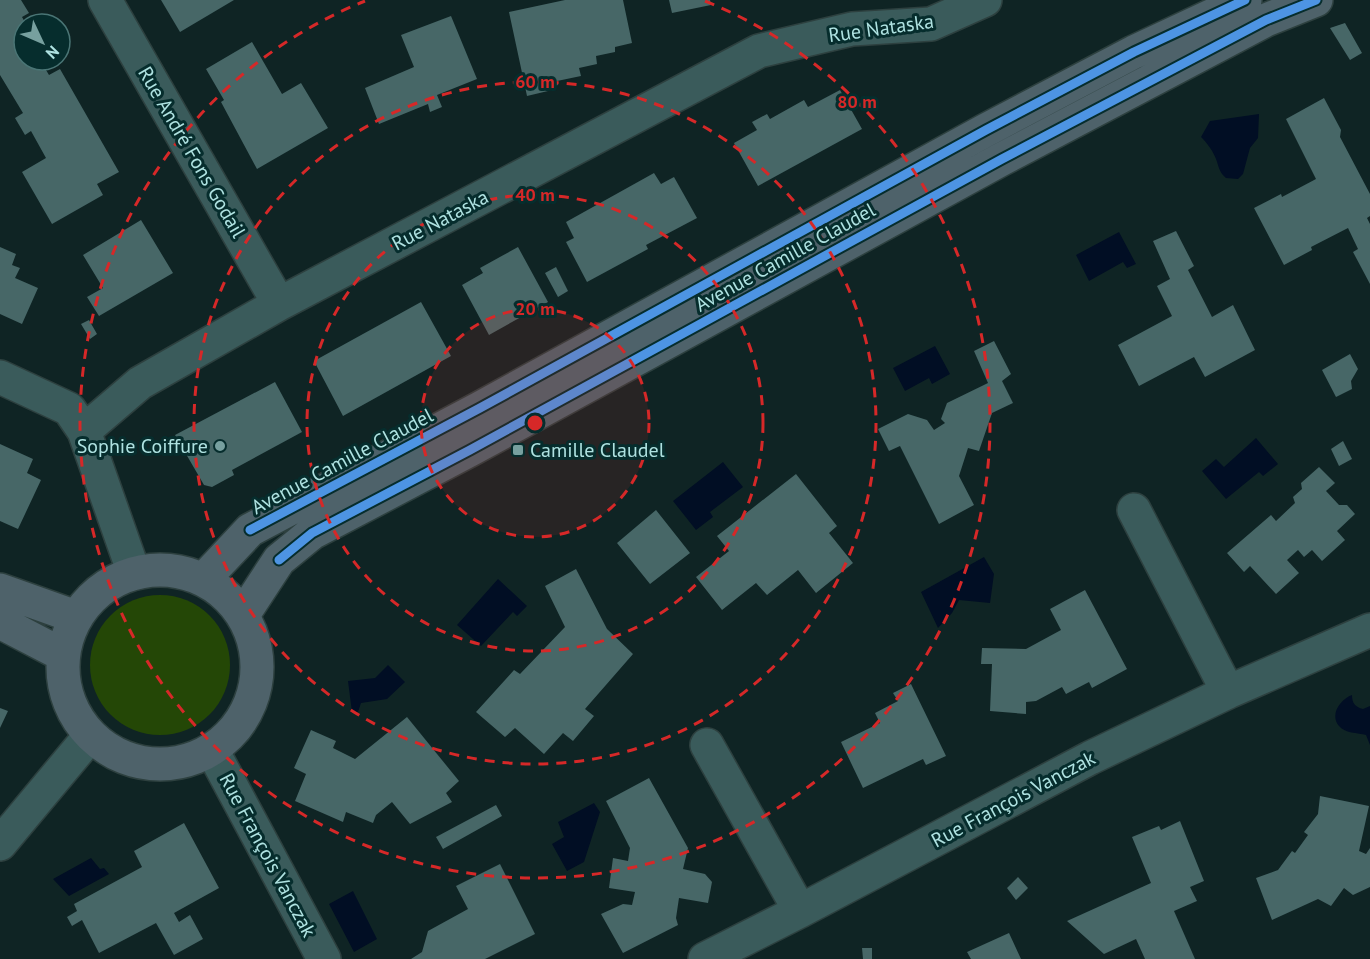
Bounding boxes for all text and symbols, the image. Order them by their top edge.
street label: Rue Nataska [827,8,935,48]
north arrow [12,12,72,72]
text: N [42,42,64,63]
street label: Rue André Fons Godail [132,62,252,242]
text: 60 m [515,70,555,93]
text: 80 m [837,90,877,113]
text: 40 m [515,183,555,206]
street label: Rue Nataska [387,184,493,256]
street label: Avenue Camille Claudel [690,197,880,317]
text: 20 m [515,297,555,320]
street label: Avenue Camille Claudel [247,402,438,520]
centre of rings [525,413,545,433]
place label: Sophie Coiffure [77,433,208,459]
place label: Camille Claudel [530,437,665,463]
marker: Sophie Coiffure [213,439,227,453]
marker: Camille Claudel [511,443,525,457]
street label: Rue François Vanczak [926,745,1100,853]
street label: Rue François Vanczak [214,768,322,942]

